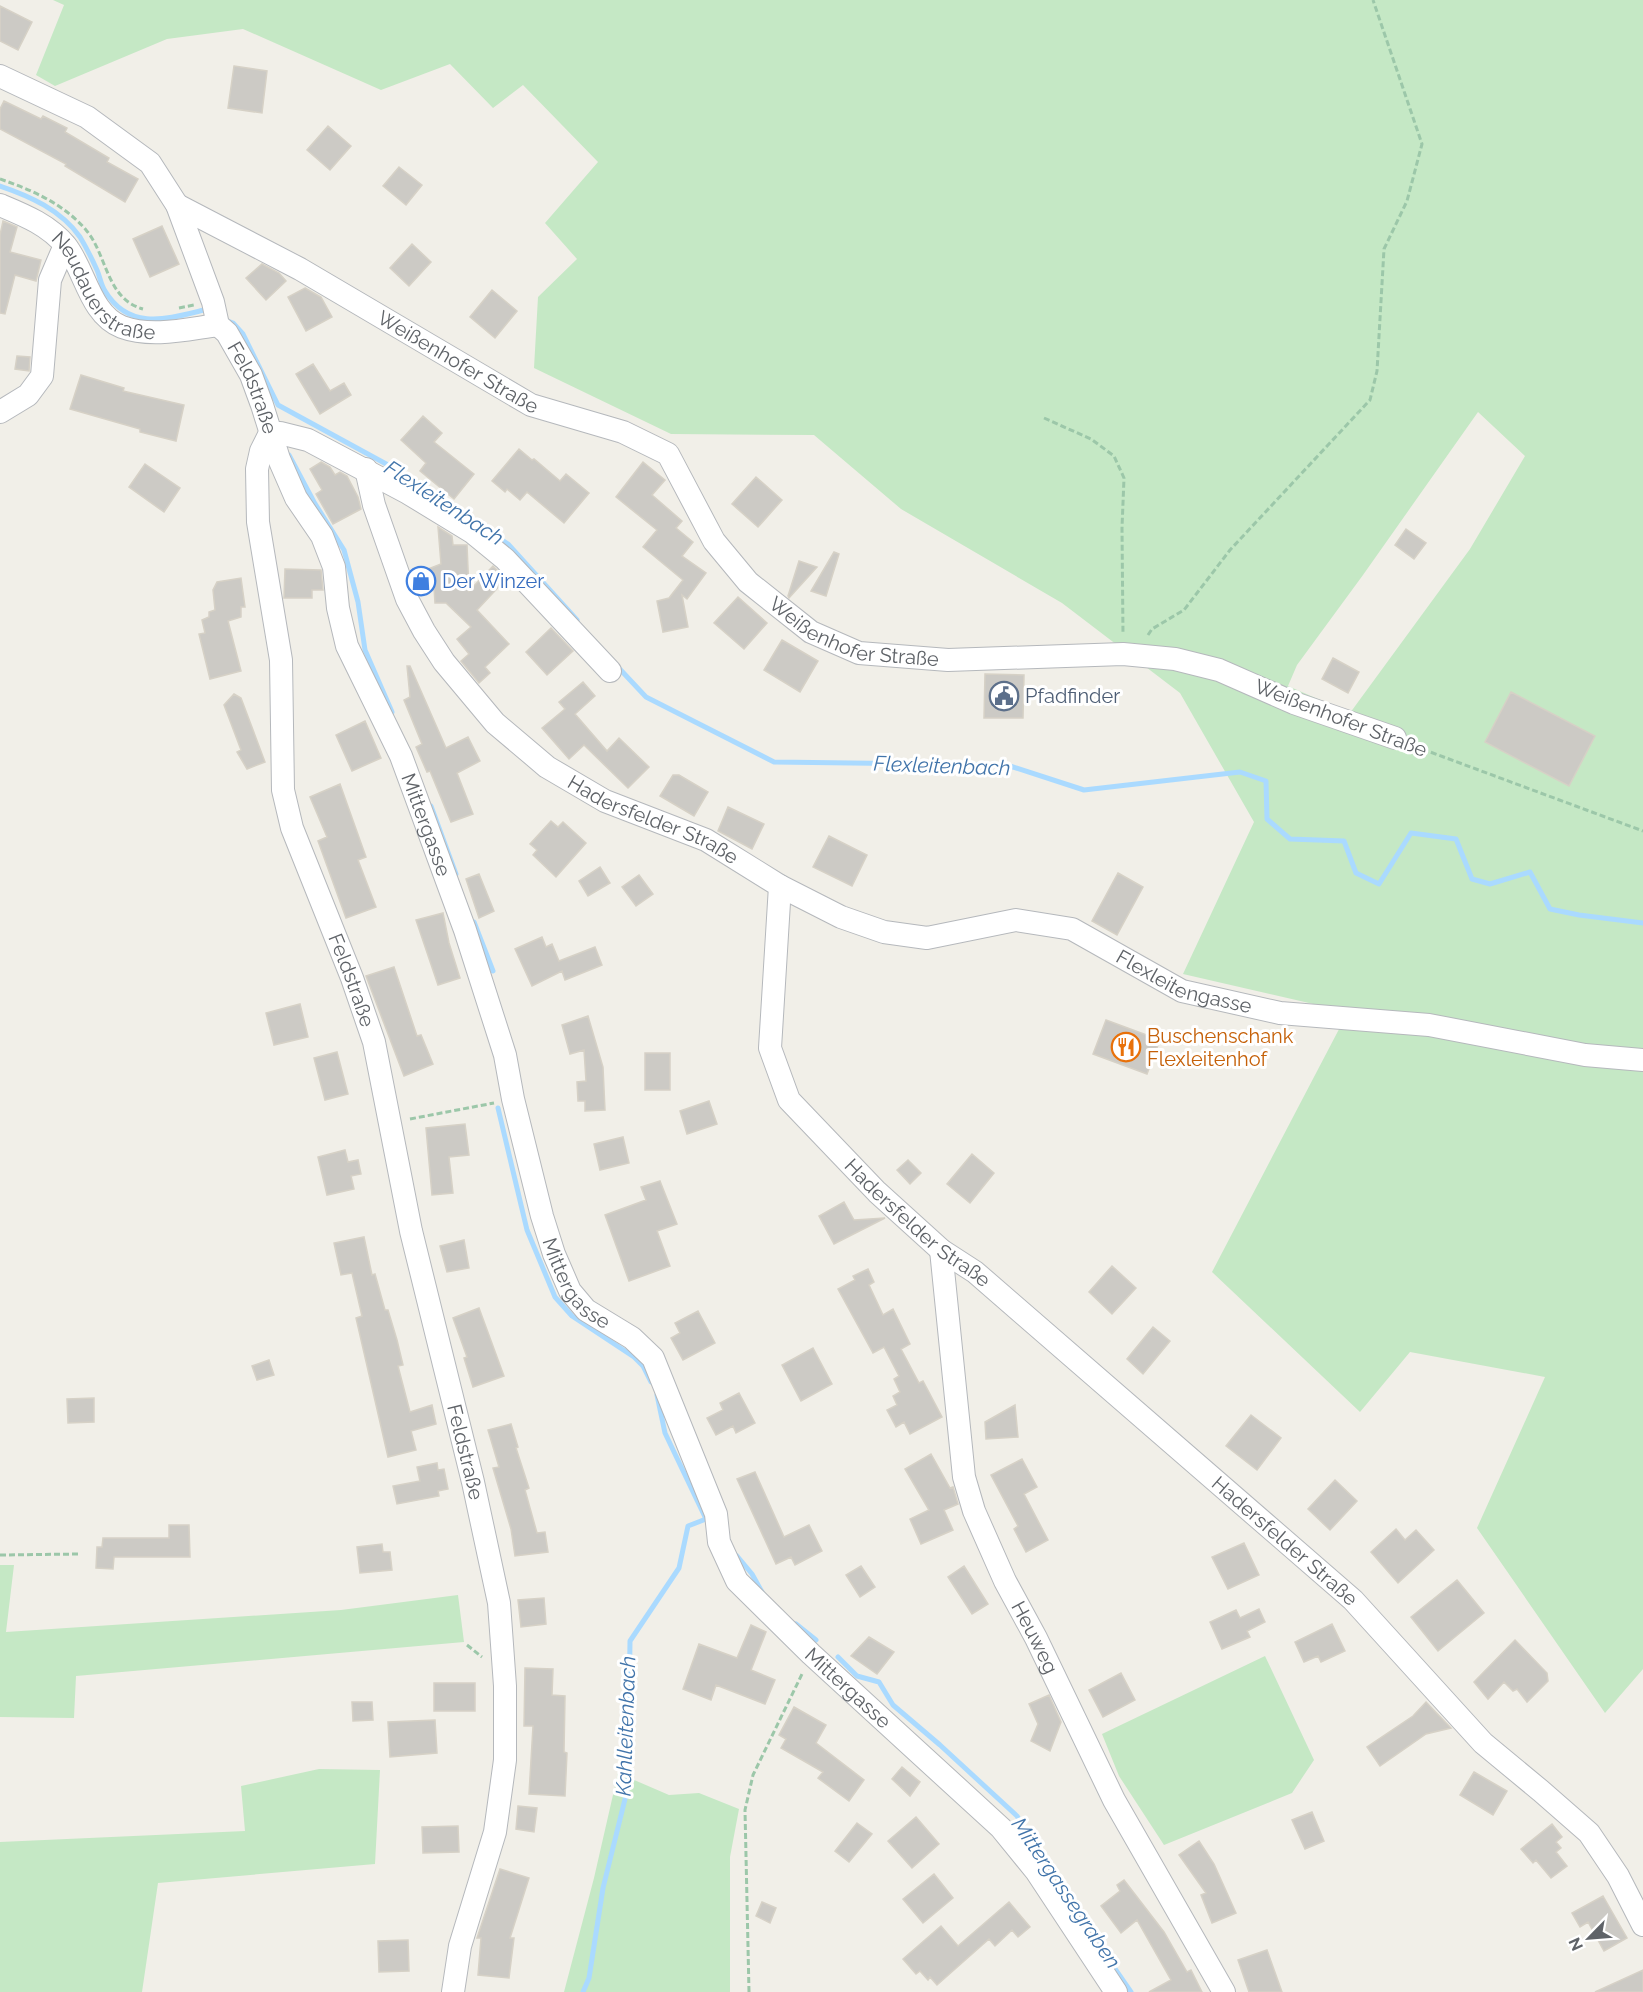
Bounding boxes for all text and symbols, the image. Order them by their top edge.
street label: Neudauerstraße [47,226,156,344]
street label: Weißenhofer Straße [373,305,541,418]
street label: Feldstraße [222,337,282,437]
water label: Flexleitenbach [380,455,509,550]
shop icon: Der Winzer [405,565,437,597]
place label: Der Winzer [442,569,544,593]
street label: Weißenhofer Straße [764,591,940,671]
street label: Weißenhofer Straße [1252,674,1431,762]
public building icon: Pfadfinder [988,680,1020,712]
place label: Pfadfinder [1025,684,1120,708]
water label: Flexleitenbach [873,751,1011,780]
street label: Mittergasse [396,770,456,880]
street label: Hadersfelder Straße [563,770,743,869]
street label: Feldstraße [323,930,380,1030]
street label: Flexleitengasse [1112,944,1254,1018]
place label: Buschenschank Flexleitenhof [1147,1024,1294,1071]
restaurant icon: Buschenschank Flexleitenhof [1110,1031,1142,1063]
street label: Hadersfelder Straße [840,1154,996,1292]
street label: Mittergasse [538,1235,615,1334]
street label: Feldstraße [442,1402,489,1502]
street label: Hadersfelder Straße [1207,1471,1363,1611]
street label: Heuweg [1006,1597,1063,1678]
street label: Mittergasse [800,1643,896,1733]
water label: Kahlleitenbach [611,1655,640,1797]
water label: Mittergassegraben [1007,1812,1126,1973]
north arrow [1559,1908,1619,1968]
text: N [1565,1935,1587,1954]

